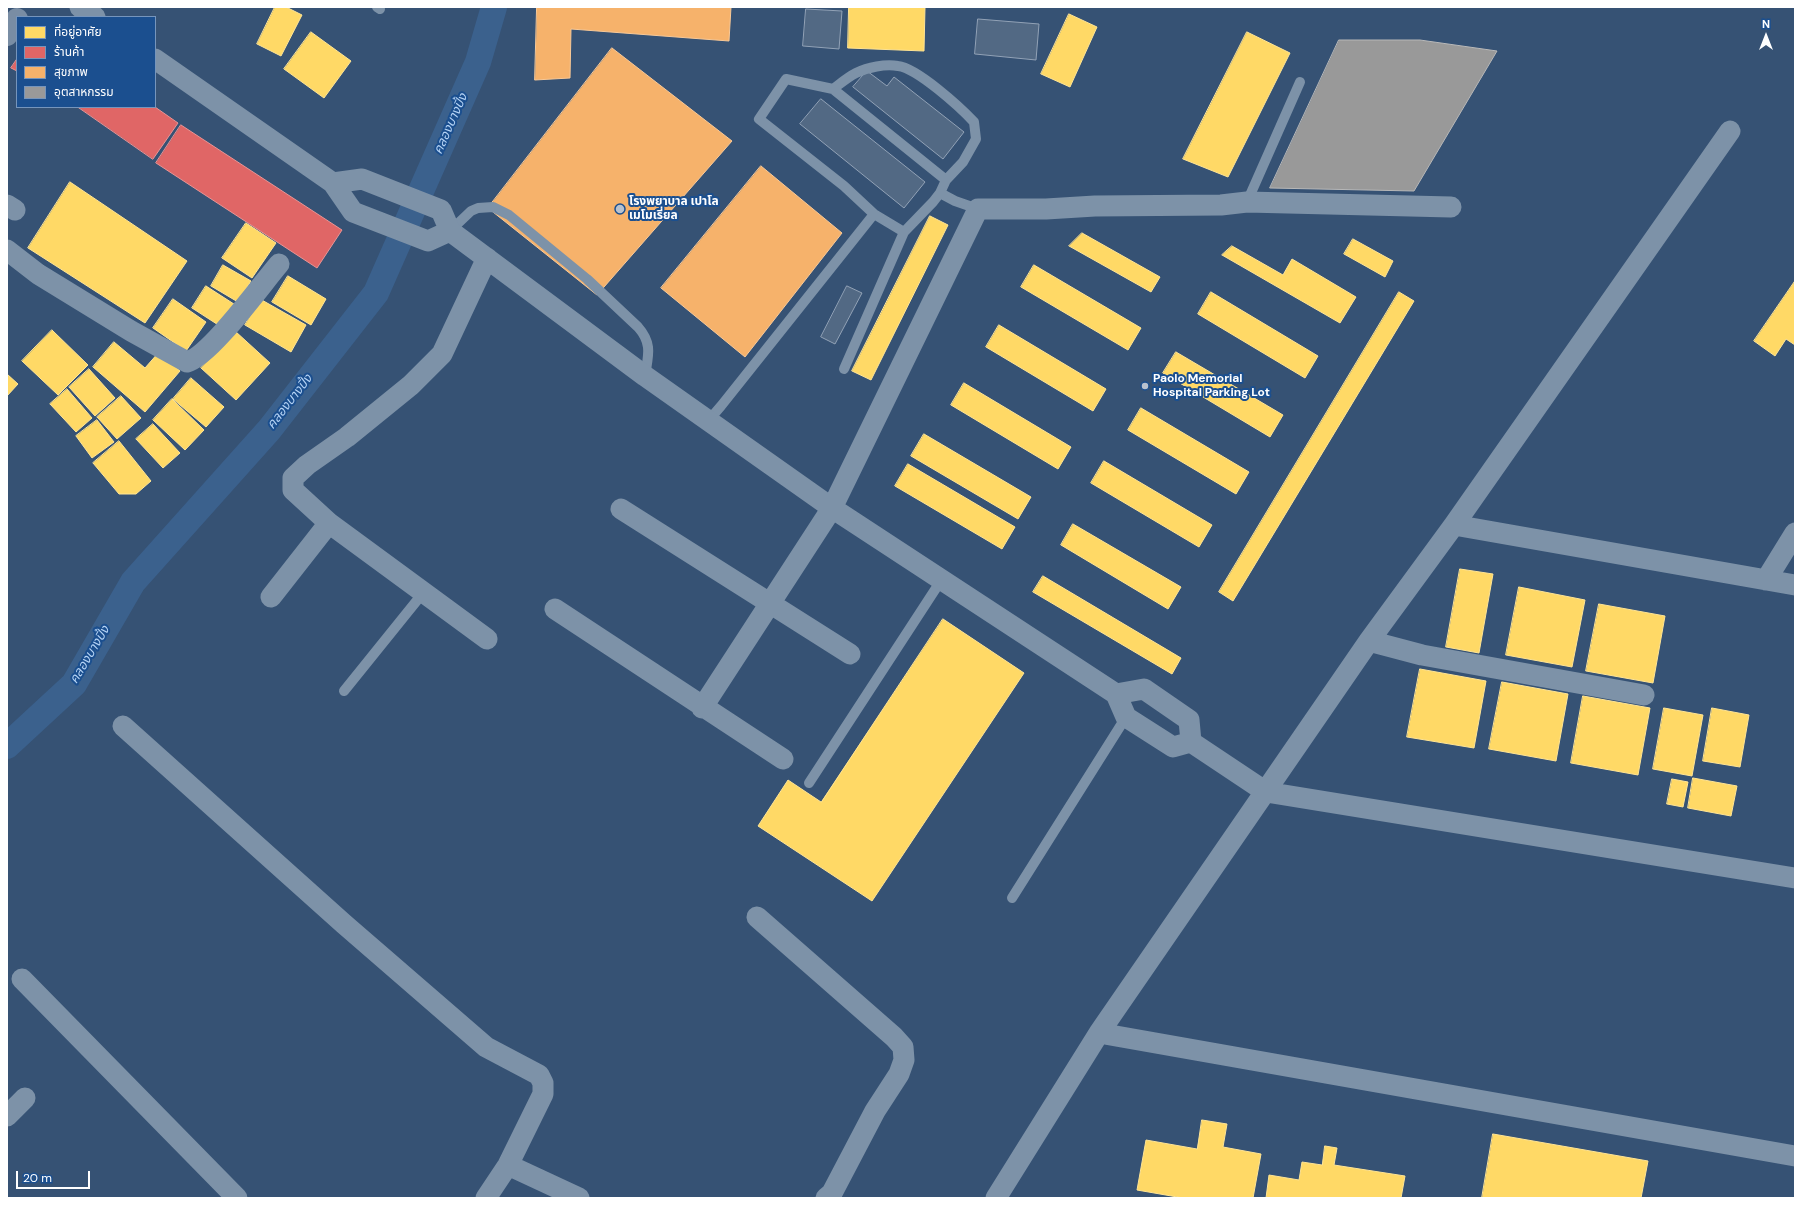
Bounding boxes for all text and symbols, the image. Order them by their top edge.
legend [16,16,156,108]
north arrow [1746,16,1786,56]
text: N [1762,17,1770,31]
text: ที่อยู่อาศัย [54,24,102,40]
text: ร้านค้า [54,44,84,60]
text: สุขภาพ [54,64,88,80]
text: อุตสาหกรรม [54,84,114,100]
water label: คลองบางปิ้ง [431,91,471,157]
place label: โรงพยาบาล เปาโล เมโมเรี่ยล [629,195,719,223]
marker: โรงพยาบาล เปาโล เมโมเรี่ยล [614,203,626,215]
water label: คลองบางปิ้ง [264,372,316,432]
place label: Paolo Memorial Hospital Parking Lot [1153,372,1270,400]
marker: Paolo Memorial Hospital Parking Lot [1140,381,1150,391]
water label: คลองบางปิ้ง [67,623,113,687]
scale bar [18,1163,92,1189]
text: 20 m [23,1170,52,1186]

